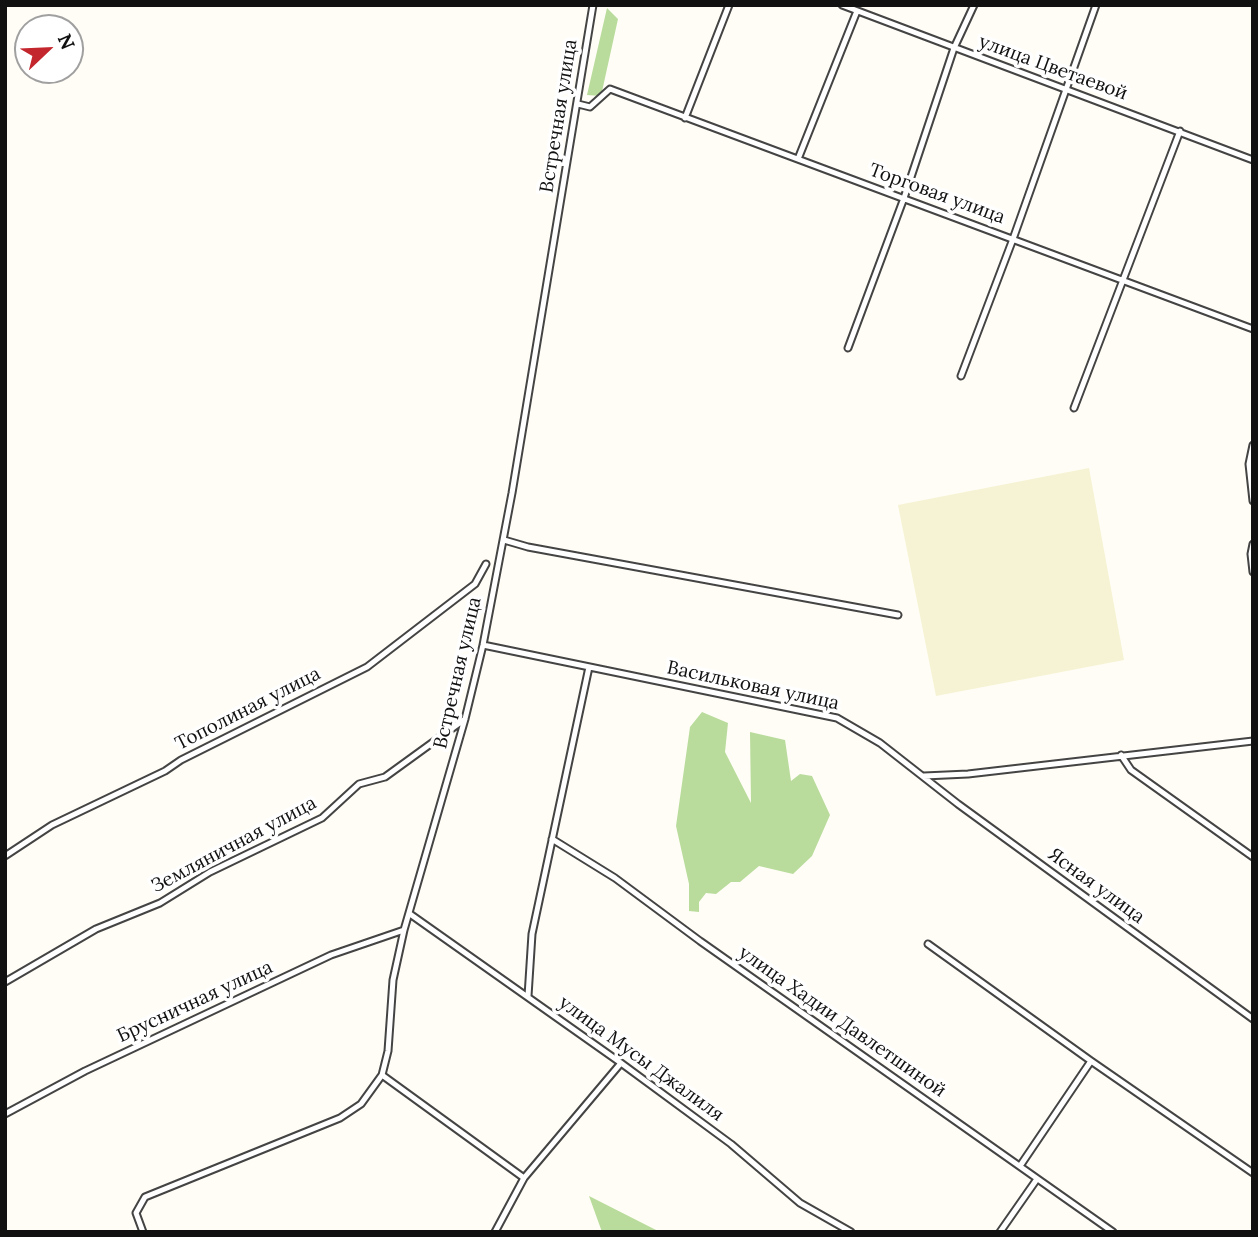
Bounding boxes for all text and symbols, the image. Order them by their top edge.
north arrow [14,14,84,84]
text: N [53,30,80,53]
street label: улица Цветаевой [976,31,1130,105]
street label: Встречная улица [536,38,582,194]
street label: Торговая улица [866,159,1008,229]
street label: Встречная улица [429,595,487,751]
street label: Васильковая улица [665,657,841,715]
street label: Тополиная улица [172,663,324,755]
street label: Земляничная улица [148,792,320,898]
street label: Ясная улица [1043,843,1149,929]
street label: улица Хадии Давлетшиной [734,941,950,1103]
street label: Брусничная улица [114,956,276,1048]
street label: улица Мусы Джалиля [554,991,728,1127]

